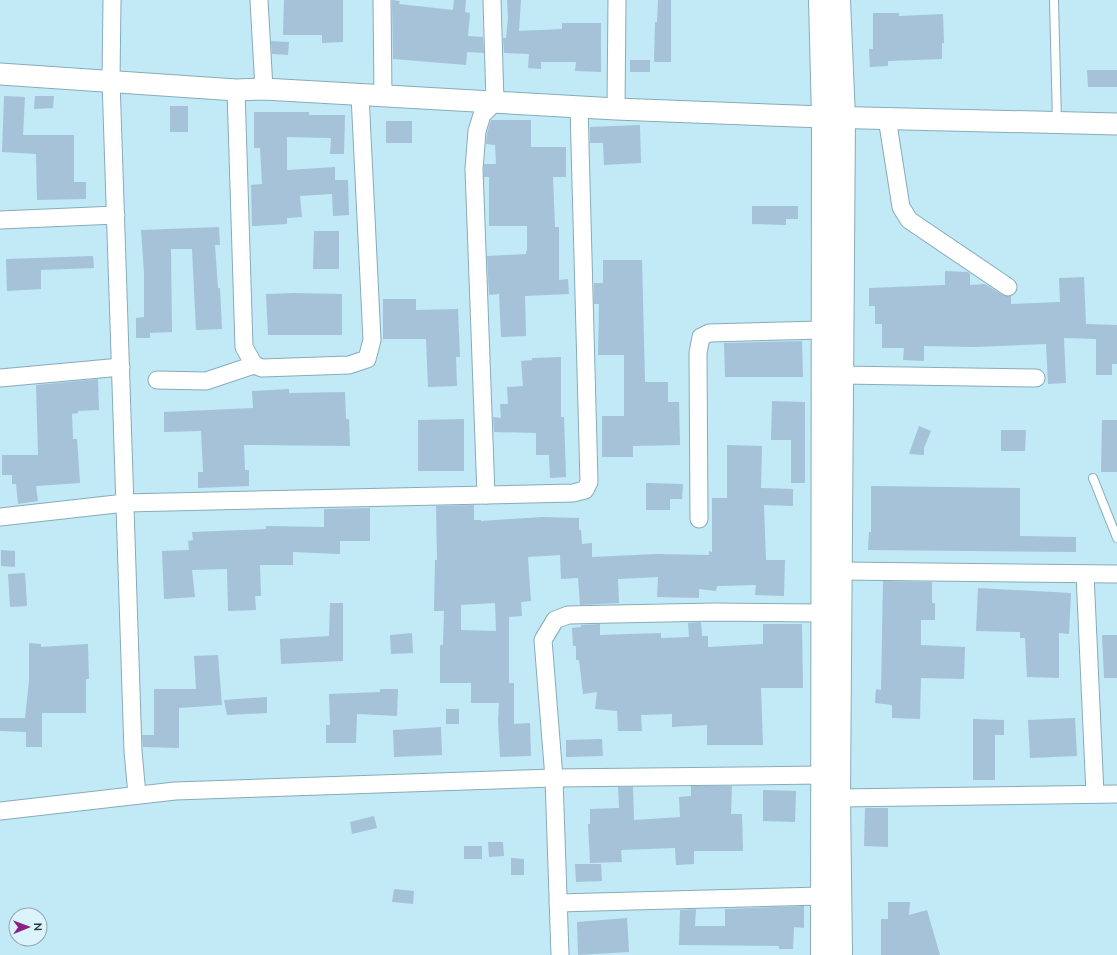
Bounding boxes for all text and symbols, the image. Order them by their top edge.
north arrow [8,907,48,947]
text: N [31,923,45,931]

